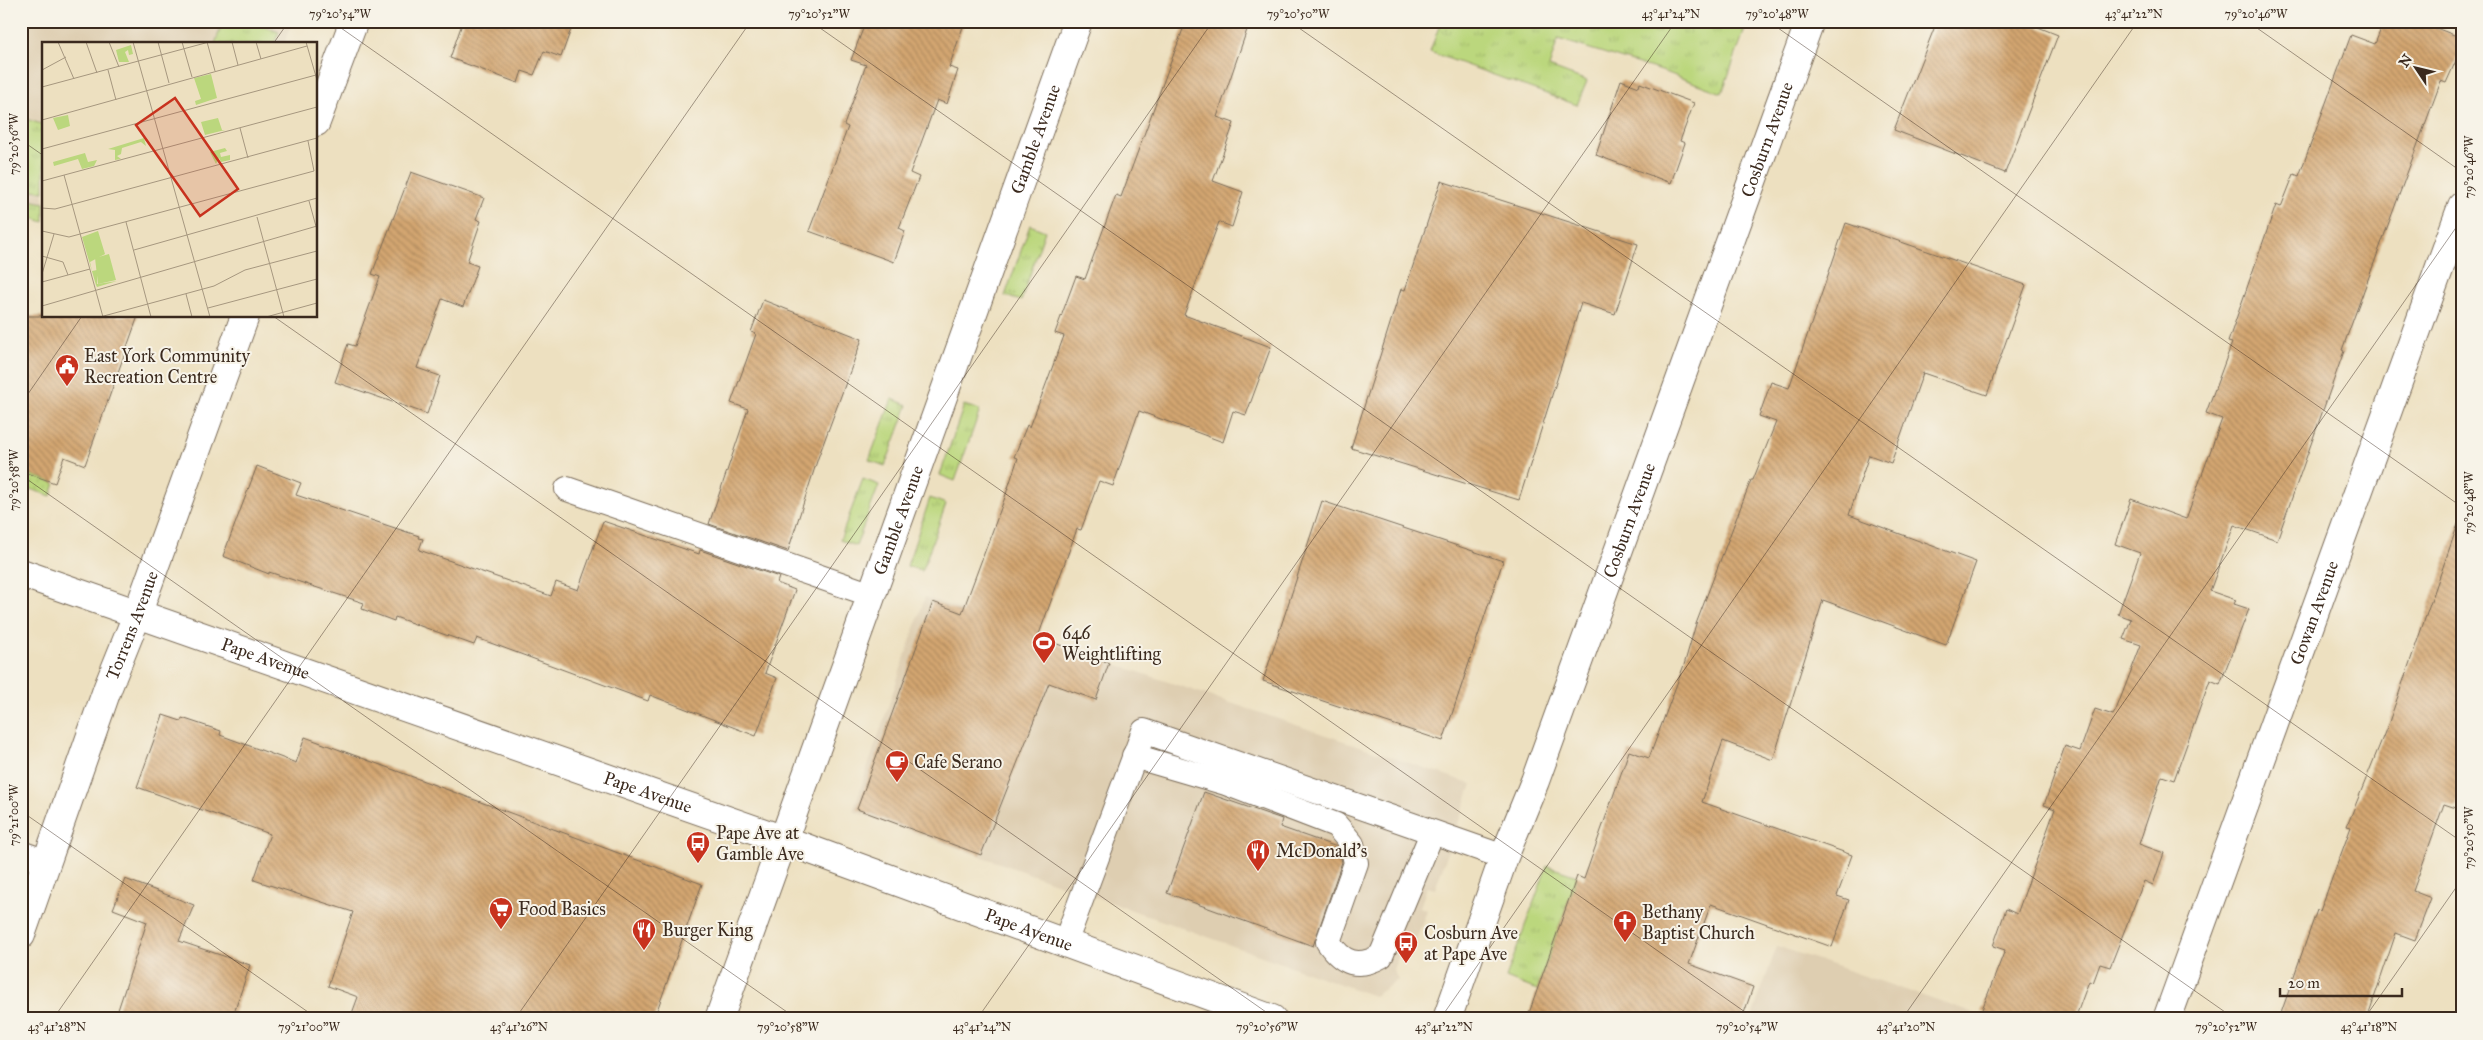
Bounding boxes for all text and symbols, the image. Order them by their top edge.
text: 79°20'54"W [309,7,372,21]
text: 79°20'52"W [788,7,850,21]
text: 79°20'50"W [1267,7,1330,21]
text: 43°41'24"N [1642,7,1700,21]
text: 79°20'48"W [1745,7,1809,21]
text: 43°41'22"N [2105,7,2163,21]
text: 79°20'46"W [2225,7,2288,21]
inset map [42,42,318,318]
north arrow [2390,42,2440,92]
text: N [2395,51,2416,71]
street label: Cosburn Avenue [1736,79,1798,200]
street label: Gamble Avenue [1006,81,1065,197]
text: 79°20'56"W [7,112,21,175]
text: 79°20'46"W [2462,135,2476,198]
place label: East York Community Recreation Centre [84,345,251,388]
public building icon: East York Community Recreation Centre [54,353,80,387]
text: 79°20'58"W [7,448,21,511]
street label: Cosburn Avenue [1598,460,1660,581]
street label: Gamble Avenue [869,463,928,578]
text: 79°20'48"W [2462,471,2476,535]
street label: Gowan Avenue [2285,558,2343,668]
street label: Torrens Avenue [101,568,163,683]
place label: 646 Weightlifting [1062,622,1161,666]
sports icon: 646 Weightlifting [1031,630,1057,664]
street label: Pape Avenue [218,633,313,684]
cafe icon: Cafe Serano [884,749,910,783]
place label: Cafe Serano [914,751,1002,773]
street label: Pape Avenue [601,767,695,818]
text: 79°21'00"W [7,784,21,846]
text: 79°20'50"W [2462,806,2476,869]
place label: Pape Ave at Gamble Ave [716,822,804,865]
bus stop icon: Pape Ave at Gamble Ave [685,830,711,864]
restaurant icon: McDonald's [1245,838,1271,872]
place label: McDonald's [1276,840,1367,862]
supermarket icon: Food Basics [488,896,514,930]
place label: Food Basics [518,898,606,920]
place label: Bethany Baptist Church [1642,901,1755,944]
street label: Pape Avenue [982,904,1076,956]
church icon: Bethany Baptist Church [1612,909,1638,943]
restaurant icon: Burger King [631,917,657,951]
place label: Burger King [662,919,753,942]
place label: Cosburn Ave at Pape Ave [1424,922,1518,965]
bus stop icon: Cosburn Ave at Pape Ave [1393,930,1419,964]
scale bar [2280,965,2403,997]
text: 20 m [2288,974,2320,992]
text: 43°41'28"N [28,1020,86,1034]
text: 79°21'00"W [278,1020,340,1034]
text: 43°41'26"N [490,1020,548,1034]
text: 79°20'58"W [757,1020,820,1034]
text: 43°41'24"N [953,1020,1011,1034]
text: 79°20'56"W [1236,1020,1299,1034]
text: 43°41'22"N [1415,1020,1473,1034]
text: 79°20'54"W [1716,1020,1779,1034]
text: 43°41'20"N [1877,1020,1935,1034]
text: 79°20'52"W [2195,1020,2257,1034]
text: 43°41'18"N [2340,1020,2398,1034]

